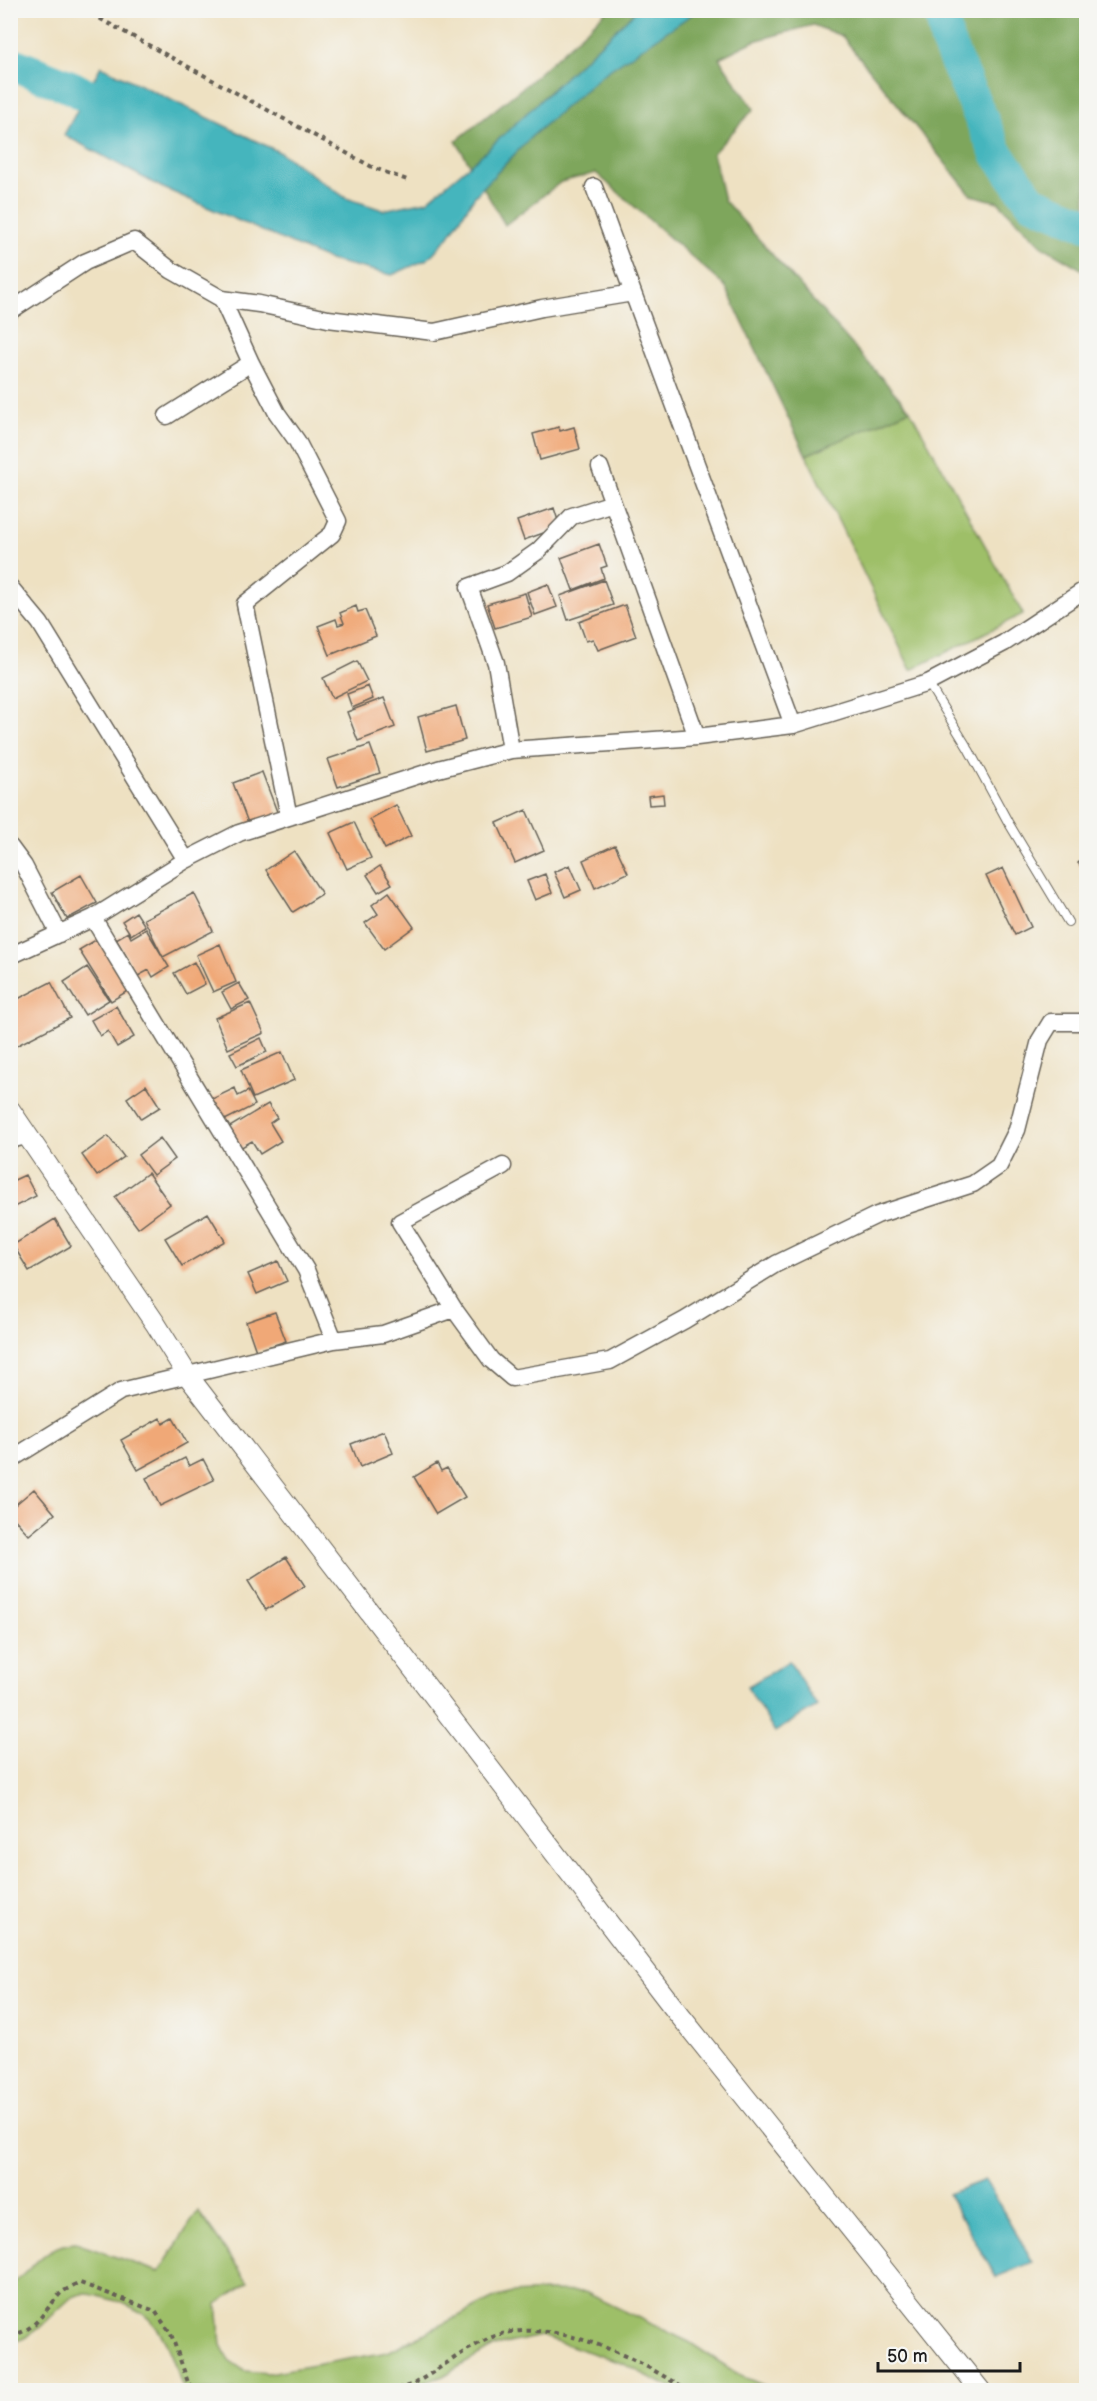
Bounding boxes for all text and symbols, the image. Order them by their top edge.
scale bar [878,2335,1020,2373]
text: 50 m [887,2346,928,2367]

